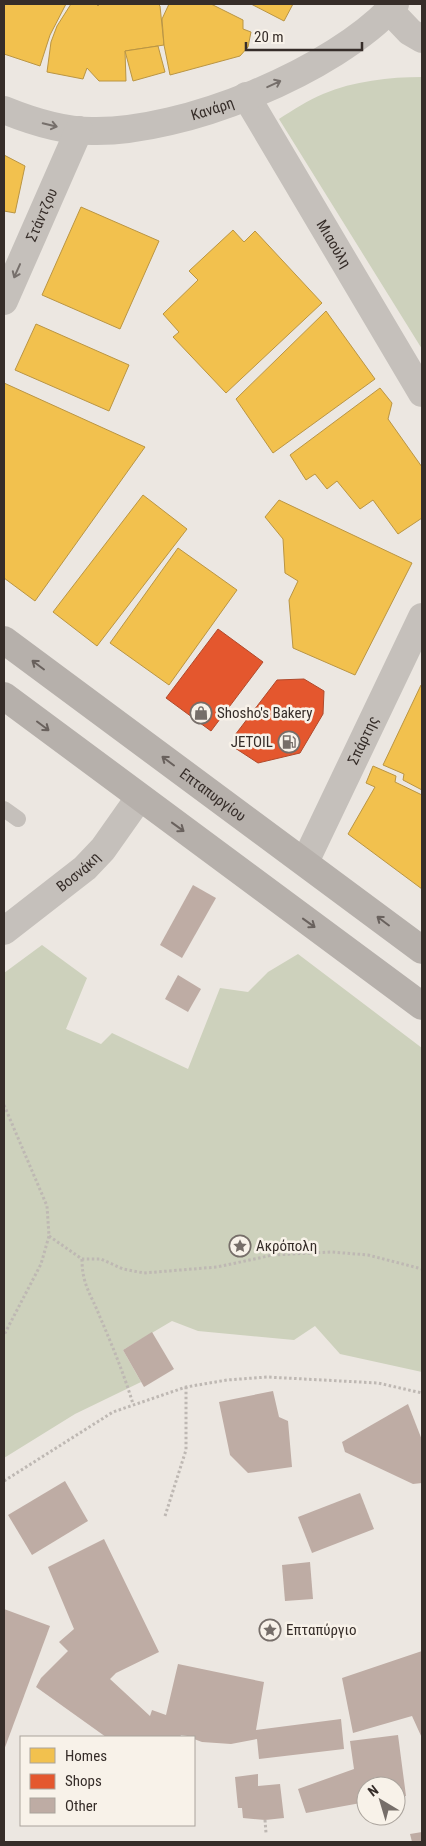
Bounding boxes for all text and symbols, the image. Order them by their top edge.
scale bar [246,20,362,52]
text: 20 m [254,28,284,46]
one-way arrow [266,78,281,88]
street label: Κανάρη [189,93,236,124]
one-way arrow [42,121,58,130]
street label: Στάντζου [22,185,61,244]
street label: Μιαούλη [313,217,355,271]
one-way arrow [11,263,21,278]
one-way arrow [31,660,45,670]
shop icon: Shosho's Bakery [189,701,213,725]
place label: Shosho's Bakery [217,704,312,722]
street label: Σπάρτης [344,713,382,767]
one-way arrow [36,720,49,731]
fuel station icon: JETOIL [277,730,301,754]
place label: JETOIL [231,733,273,751]
one-way arrow [162,756,175,767]
street label: Επταπυργίου [176,764,249,825]
one-way arrow [171,822,185,832]
street label: Βοσνάκη [53,849,104,896]
one-way arrow [376,916,390,926]
one-way arrow [302,918,315,929]
place icon: Ακρόπολη [228,1234,252,1258]
place label: Ακρόπολη [256,1237,317,1255]
place icon: Επταπύργιο [258,1618,282,1642]
place label: Επταπύργιο [286,1621,357,1639]
legend [20,1736,195,1826]
text: Homes [65,1747,107,1765]
text: Shops [65,1772,102,1790]
north arrow [356,1776,406,1826]
text: N [365,1782,381,1800]
text: Other [65,1797,98,1815]

